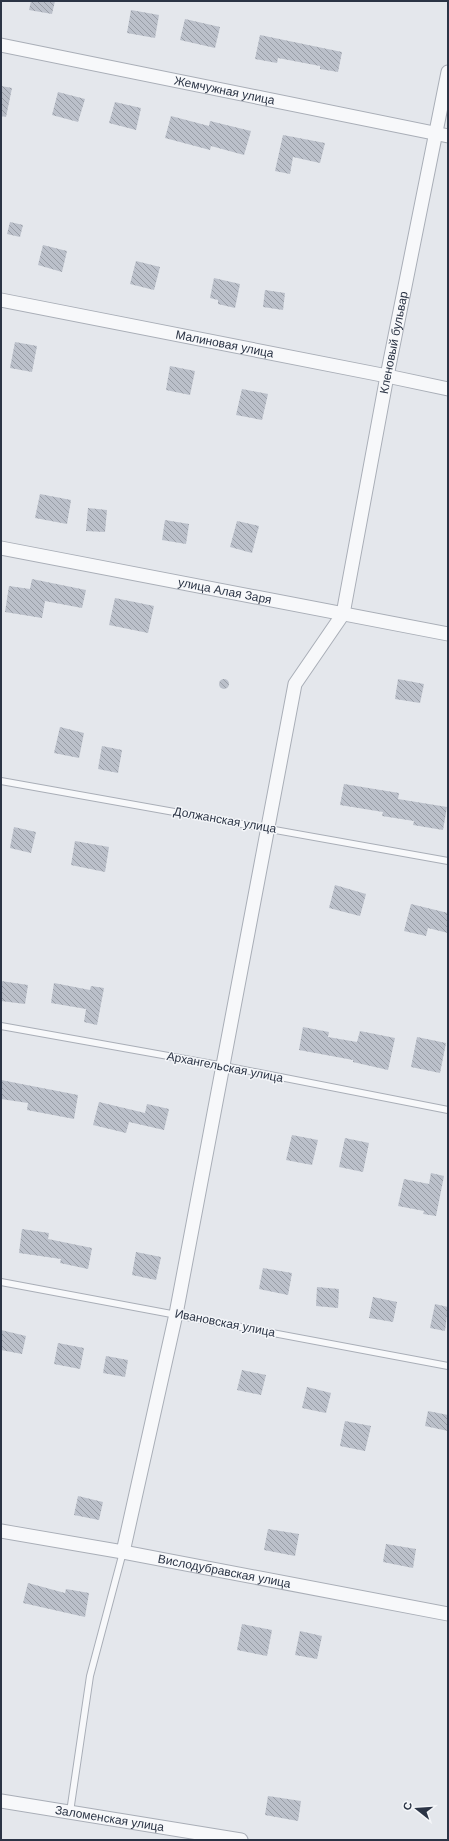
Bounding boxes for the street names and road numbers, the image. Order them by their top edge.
street label: Жемчужная улица [173,73,276,108]
street label: Кленовый бульвар [377,290,411,395]
street label: Малиновая улица [174,328,275,361]
street label: улица Алая Заря [177,575,273,607]
street label: Должанская улица [173,804,278,836]
street label: Архангельская улица [166,1049,285,1085]
street label: Ивановская улица [174,1306,277,1340]
street label: Вислодубравская улица [157,1552,292,1591]
street label: Заломенская улица [54,1803,166,1834]

